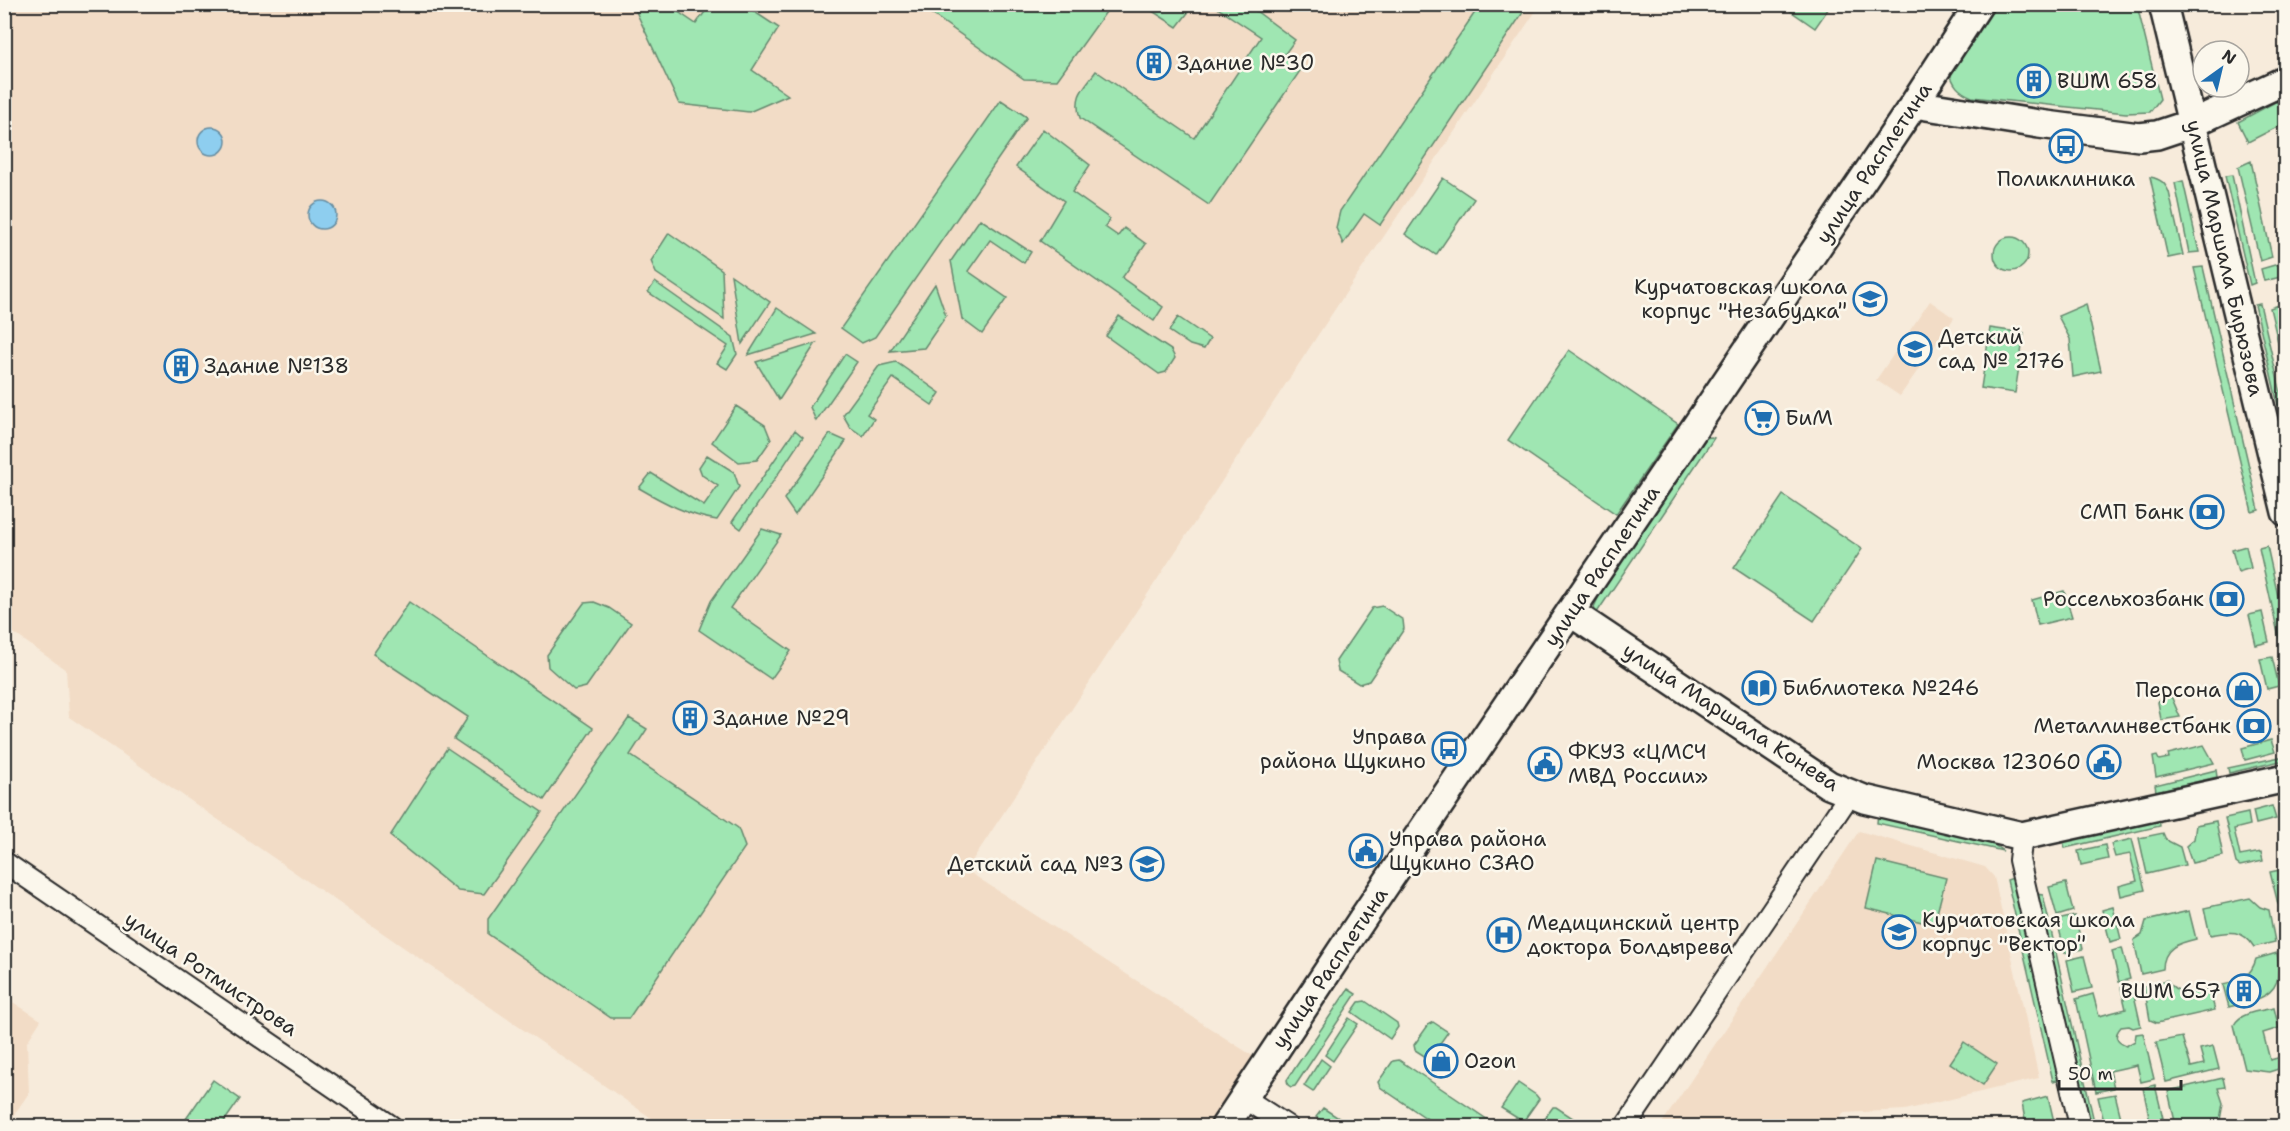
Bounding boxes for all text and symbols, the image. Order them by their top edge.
north arrow [2191,39,2251,99]
building icon: Здание №30 [1136,45,1172,81]
text: N [2218,45,2240,69]
place label: Здание №30 [1177,49,1315,77]
building icon: ВШM 658 [2016,63,2052,99]
place label: ВШM 658 [2057,67,2158,95]
street label: улица Расплетина [1810,77,1938,249]
street label: улица Маршала Бирюзова [2180,117,2270,399]
bus stop icon: Поликлиника [2048,128,2084,164]
place label: Поликлиника [1997,165,2135,193]
place label: Курчатовская школа корпус "Незабудка" [1634,273,1847,325]
school or university icon: Курчатовская школа корпус "Незабудка" [1852,281,1888,317]
place label: Детский сад № 2176 [1938,323,2065,375]
school or university icon: Детский сад № 2176 [1897,331,1933,367]
building icon: Здание №138 [163,348,199,384]
place label: Здание №138 [204,352,349,380]
supermarket icon: БиМ [1744,400,1780,436]
place label: БиМ [1785,404,1833,432]
street label: улица Расплетина [1538,480,1666,652]
bank icon: СМП Банк [2189,494,2225,530]
place label: СМП Банк [2080,498,2184,526]
bank icon: Россельхозбанк [2209,581,2245,617]
place label: Россельхозбанк [2043,585,2204,613]
street label: улица Маршала Конева [1617,636,1845,798]
library icon: Библиотека №246 [1741,670,1777,706]
shop icon: Персона [2226,672,2262,708]
place label: Библиотека №246 [1782,674,1979,702]
place label: Персона [2135,676,2221,704]
building icon: Здание №29 [672,700,708,736]
place label: Здание №29 [713,704,850,732]
bank icon: Металлинвестбанк [2236,708,2272,744]
place label: Металлинвестбанк [2034,712,2231,740]
place label: Управа района Щукино [1260,723,1426,775]
bus stop icon: Управа района Щукино [1431,731,1467,767]
place label: ФКУЗ «ЦМСЧ МВД России» [1568,738,1708,790]
public building icon: Москва 123060 [2086,744,2122,780]
public building icon: ФКУЗ «ЦМСЧ МВД России» [1527,746,1563,782]
place label: Москва 123060 [1917,748,2081,776]
place label: Управа района Щукино СЗАО [1389,825,1546,877]
public building icon: Управа района Щукино СЗАО [1348,833,1384,869]
school or university icon: Детский сад №3 [1129,846,1165,882]
place label: Детский сад №3 [947,850,1124,878]
street label: улица Расплетина [1266,882,1394,1054]
street label: улица Ротмистрова [119,905,303,1043]
place label: Курчатовская школа корпус "Вектор" [1922,906,2135,958]
place label: Медицинский центр доктора Болдырева [1527,909,1740,961]
school or university icon: Курчатовская школа корпус "Вектор" [1881,914,1917,950]
hospital icon: Медицинский центр доктора Болдырева [1486,917,1522,953]
building icon: ВШM 657 [2226,973,2262,1009]
place label: ВШM 657 [2121,977,2221,1005]
shop icon: Ozon [1423,1043,1459,1079]
place label: Ozon [1464,1047,1516,1075]
scale bar [2059,1053,2180,1091]
text: 50 m [2068,1062,2113,1086]

